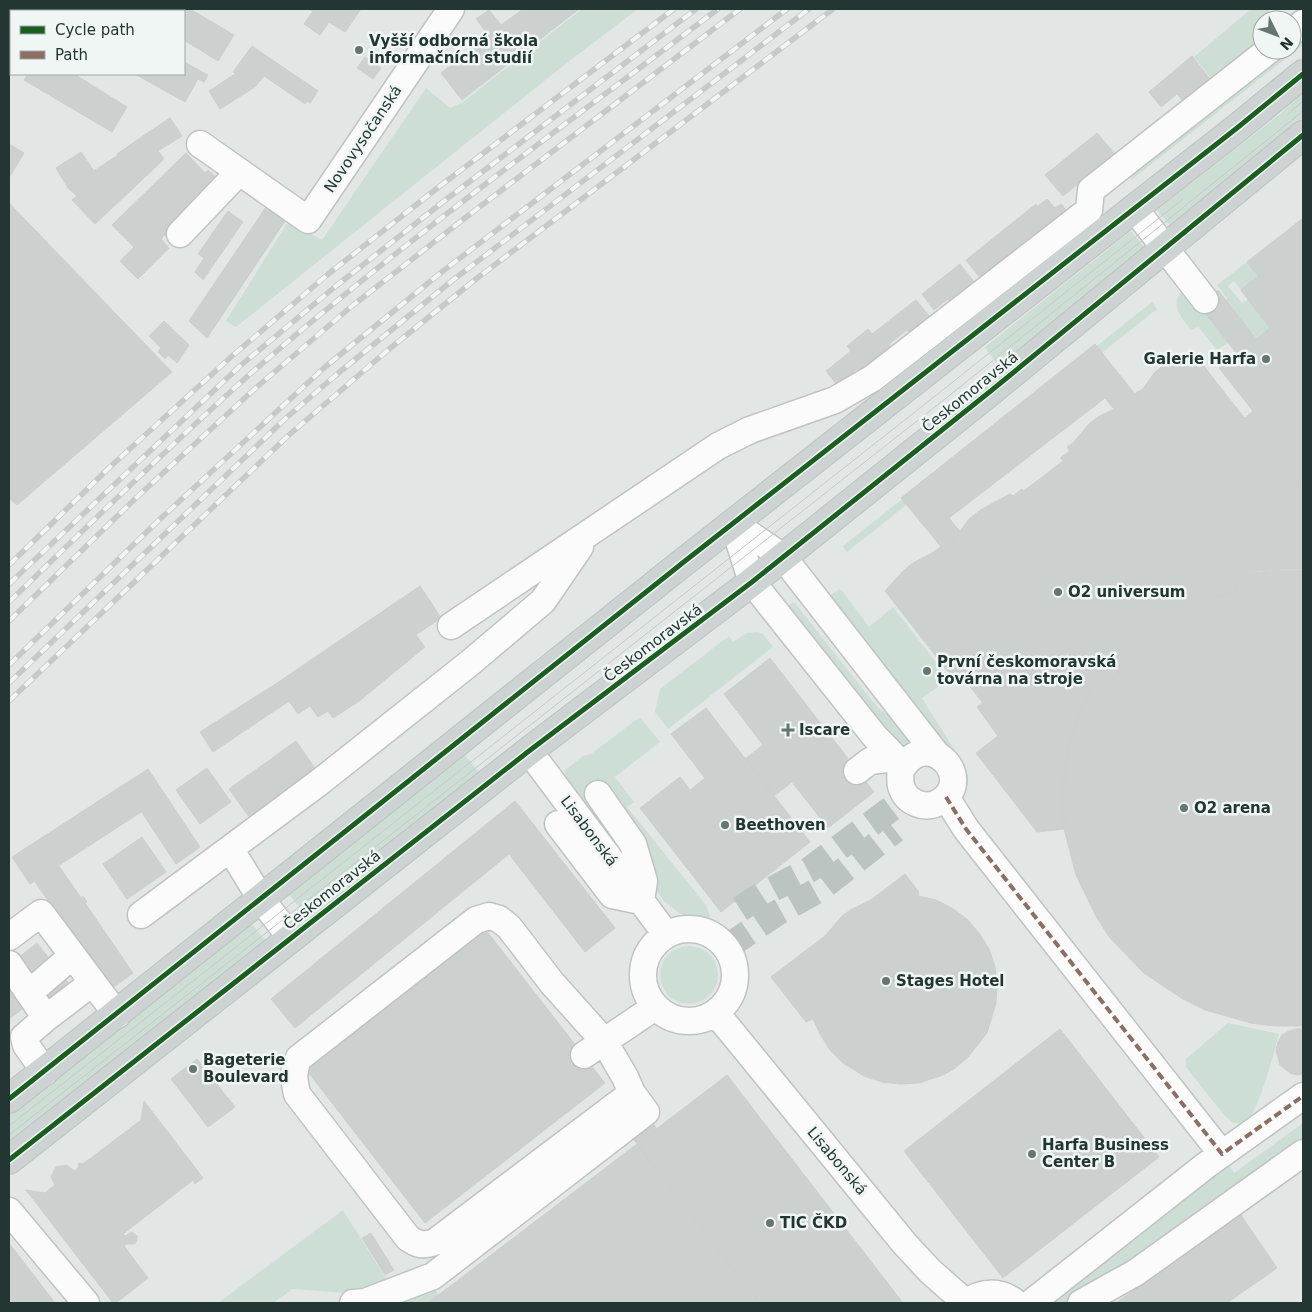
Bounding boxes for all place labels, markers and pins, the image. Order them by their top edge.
place label: Vyšší odborná škola informačních studií [369,32,538,67]
marker: Vyšší odborná škola informačních studií [353,44,365,56]
place label: Galerie Harfa [1144,350,1256,368]
marker: Galerie Harfa [1260,353,1272,365]
place label: O2 universum [1068,583,1186,601]
marker: O2 universum [1052,586,1064,598]
place label: První českomoravská továrna na stroje [937,653,1116,688]
marker: První českomoravská továrna na stroje [921,665,933,677]
place label: Iscare [799,721,850,739]
marker: Iscare [781,723,795,737]
place label: O2 arena [1194,799,1271,817]
marker: O2 arena [1178,802,1190,814]
place label: Beethoven [735,816,826,834]
marker: Beethoven [719,819,731,831]
place label: Stages Hotel [896,972,1005,990]
marker: Stages Hotel [880,975,892,987]
place label: Bageterie Boulevard [203,1051,289,1086]
marker: Bageterie Boulevard [187,1063,199,1075]
place label: Harfa Business Center B [1042,1136,1169,1171]
marker: Harfa Business Center B [1026,1148,1038,1160]
place label: TIC ČKD [780,1213,847,1232]
marker: TIC ČKD [764,1217,776,1229]

